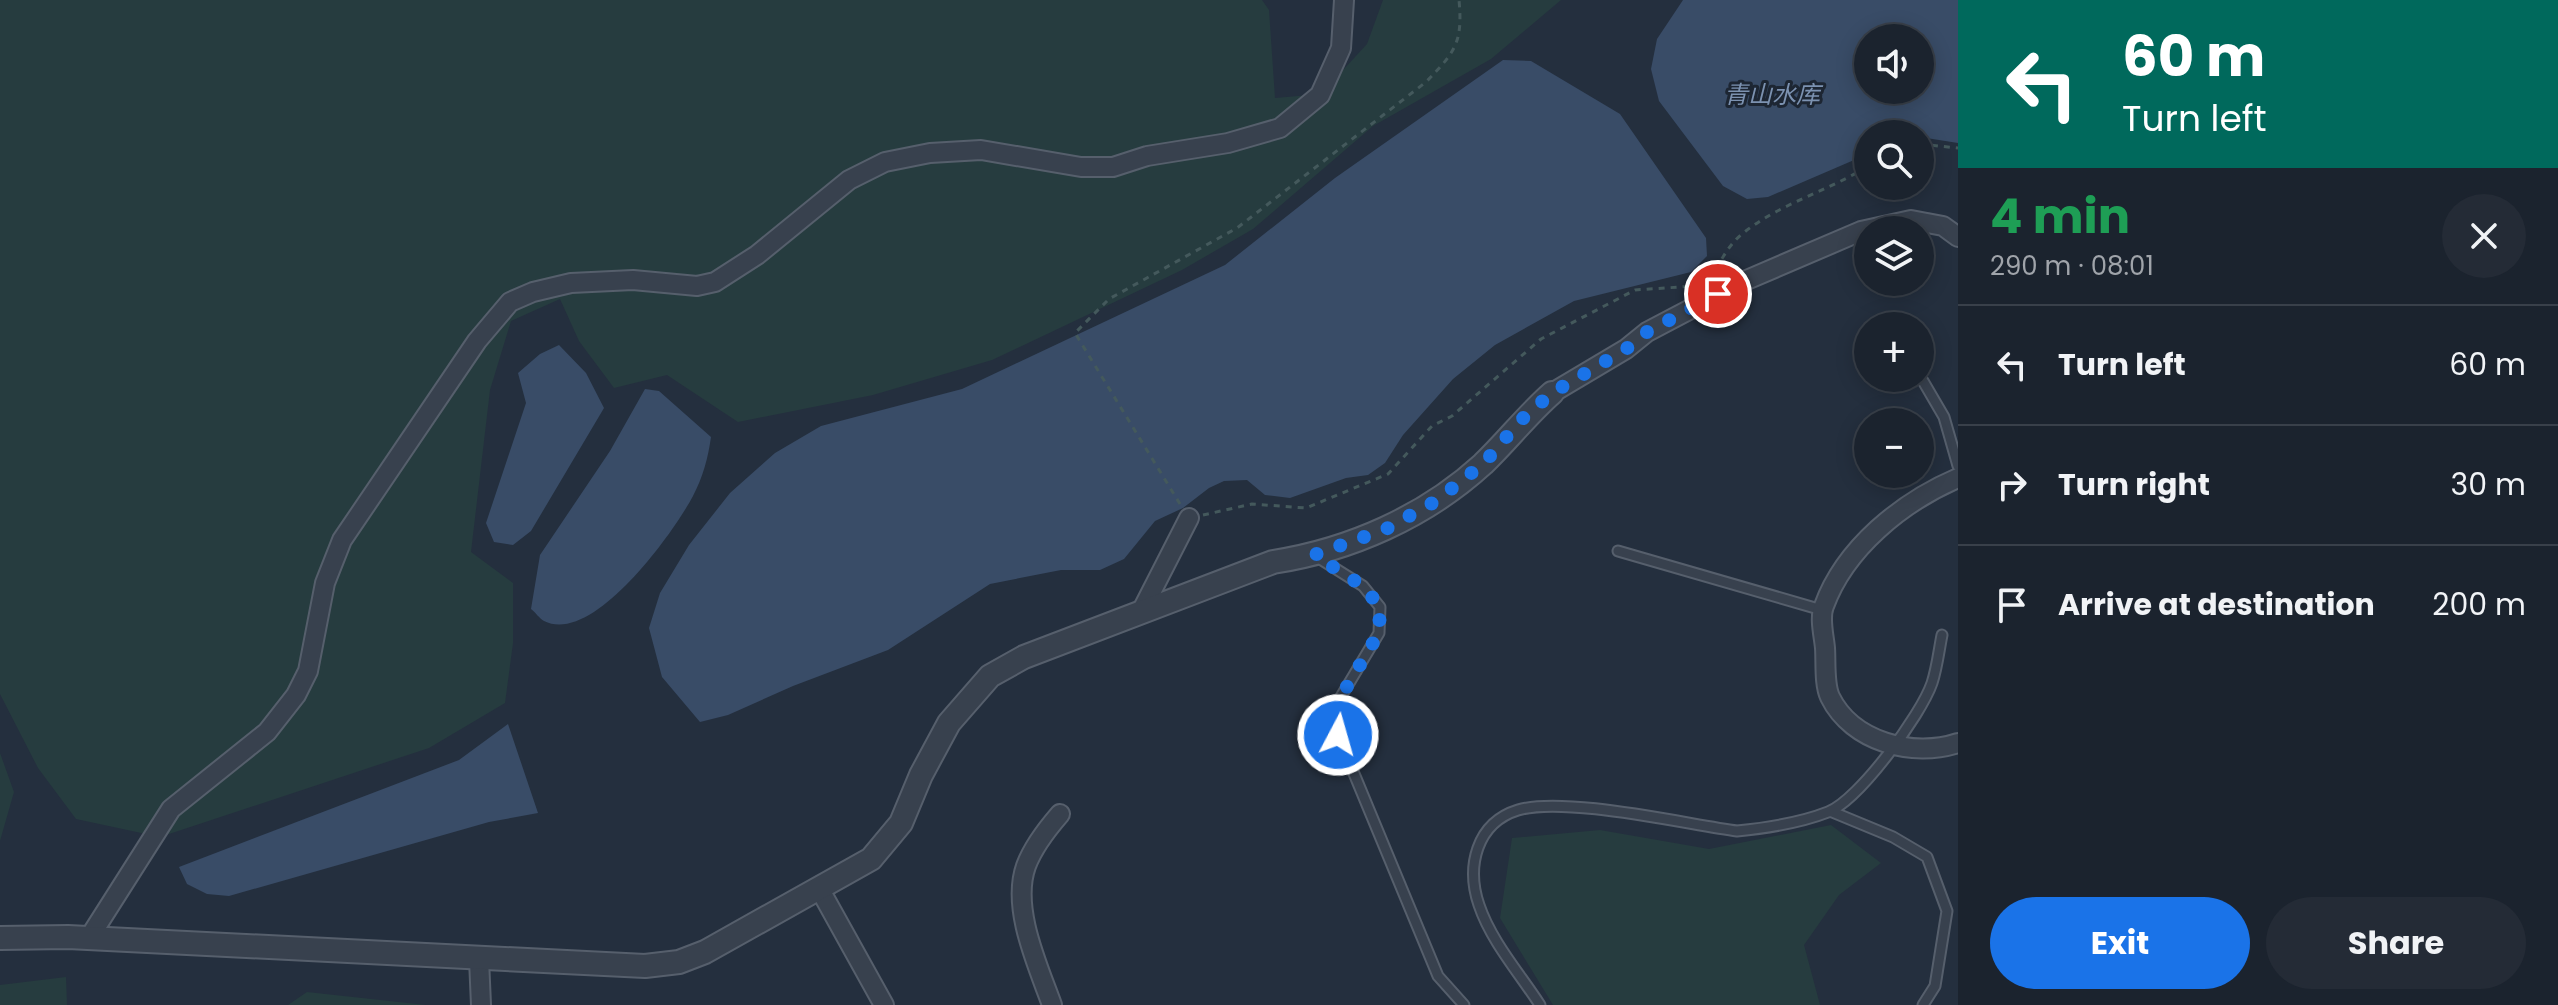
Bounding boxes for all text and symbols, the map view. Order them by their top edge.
text: 60 m [2122,17,2265,96]
map controls [1854,24,1934,488]
button: sound [1854,24,1934,104]
icon: left [1990,32,2094,136]
water label: 青山水库 [1724,78,1824,111]
text: Turn left [2122,93,2267,144]
button: search [1854,120,1934,200]
text: 4 min [1990,183,2130,250]
button: close [2442,194,2526,278]
button: layers [1854,216,1934,296]
text: 290 m · 08:01 [1990,248,2154,284]
pin [1684,260,1752,328]
icon: arrive [1696,272,1740,316]
button: + [1854,312,1934,392]
icon: left [1990,343,2034,387]
text: Turn left [2058,343,2186,386]
text: 60 m [2449,343,2526,386]
button: − [1854,408,1934,488]
icon: right [1990,463,2034,507]
text: Turn right [2058,463,2210,506]
text: 30 m [2451,463,2526,506]
icon: arrive [1990,583,2034,627]
text: Arrive at destination [2058,583,2375,626]
text: 200 m [2432,583,2526,626]
position arrow [1296,693,1380,777]
button: Exit [1990,897,2250,989]
button: Share [2266,897,2526,989]

